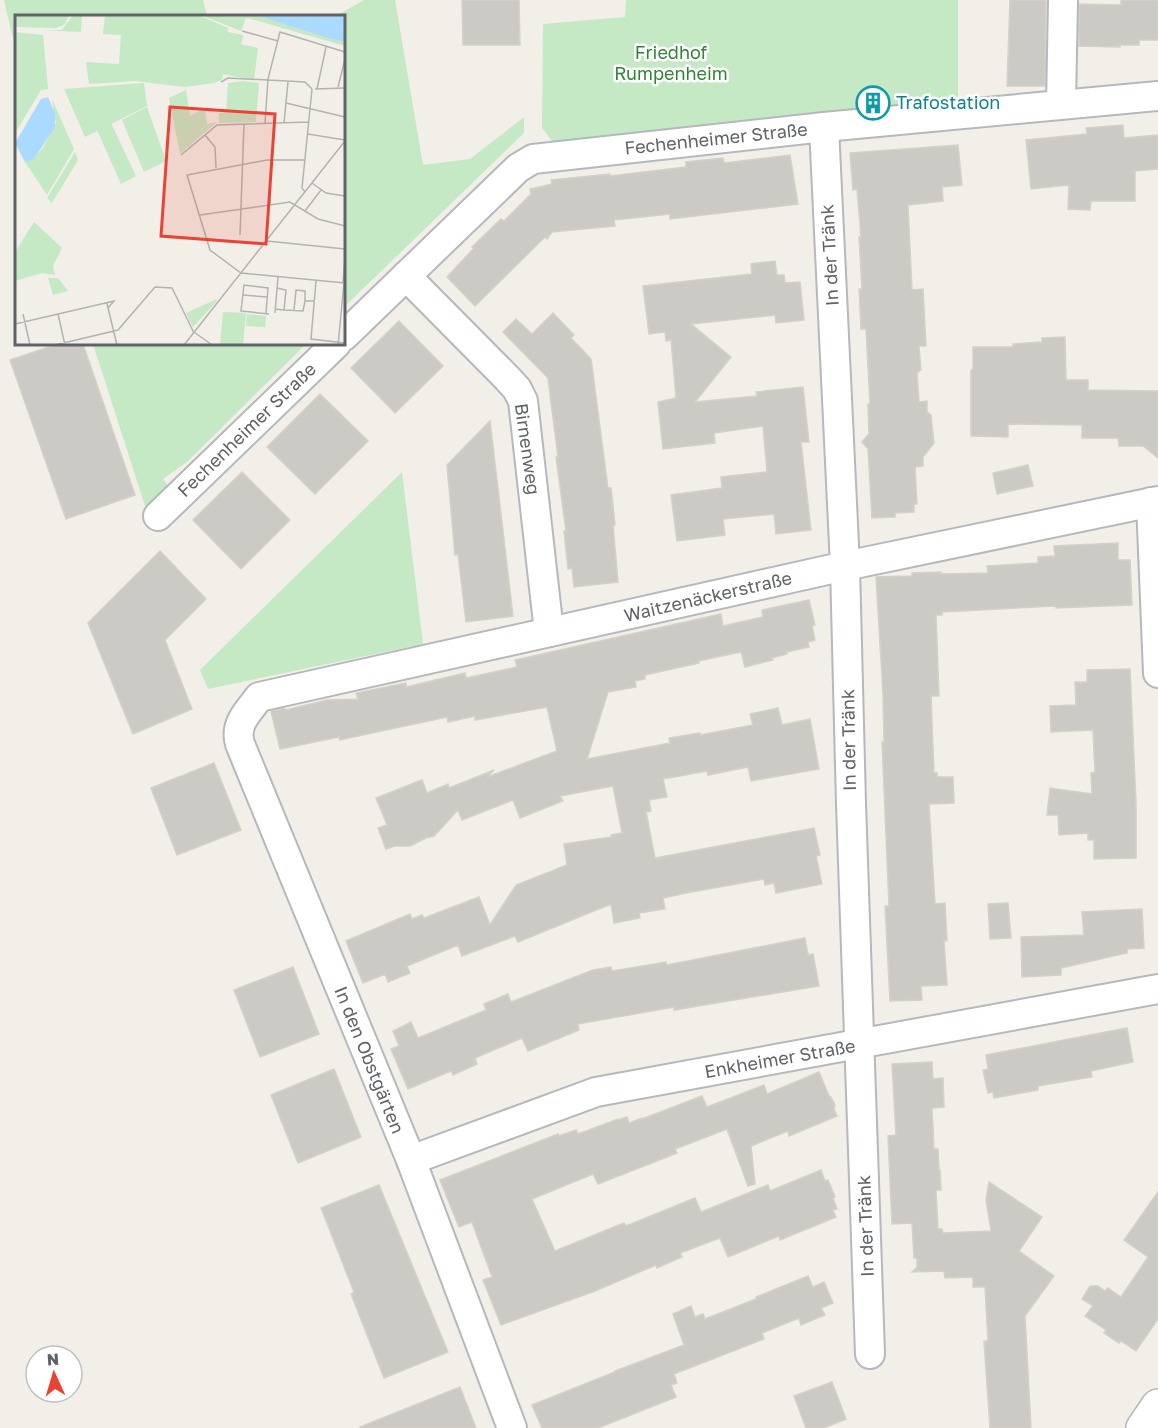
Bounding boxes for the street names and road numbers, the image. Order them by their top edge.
street label: Fechenheimer Straße [623,117,808,159]
street label: In der Tränk [815,204,843,307]
street label: Fechenheimer Straße [173,358,320,501]
street label: Birnenweg [511,402,545,496]
street label: Waitzenäckerstraße [622,566,794,626]
street label: In der Tränk [836,689,860,791]
street label: In den Obstgärten [330,983,409,1136]
street label: Enkheimer Straße [703,1034,857,1082]
street label: In der Tränk [852,1175,878,1277]

